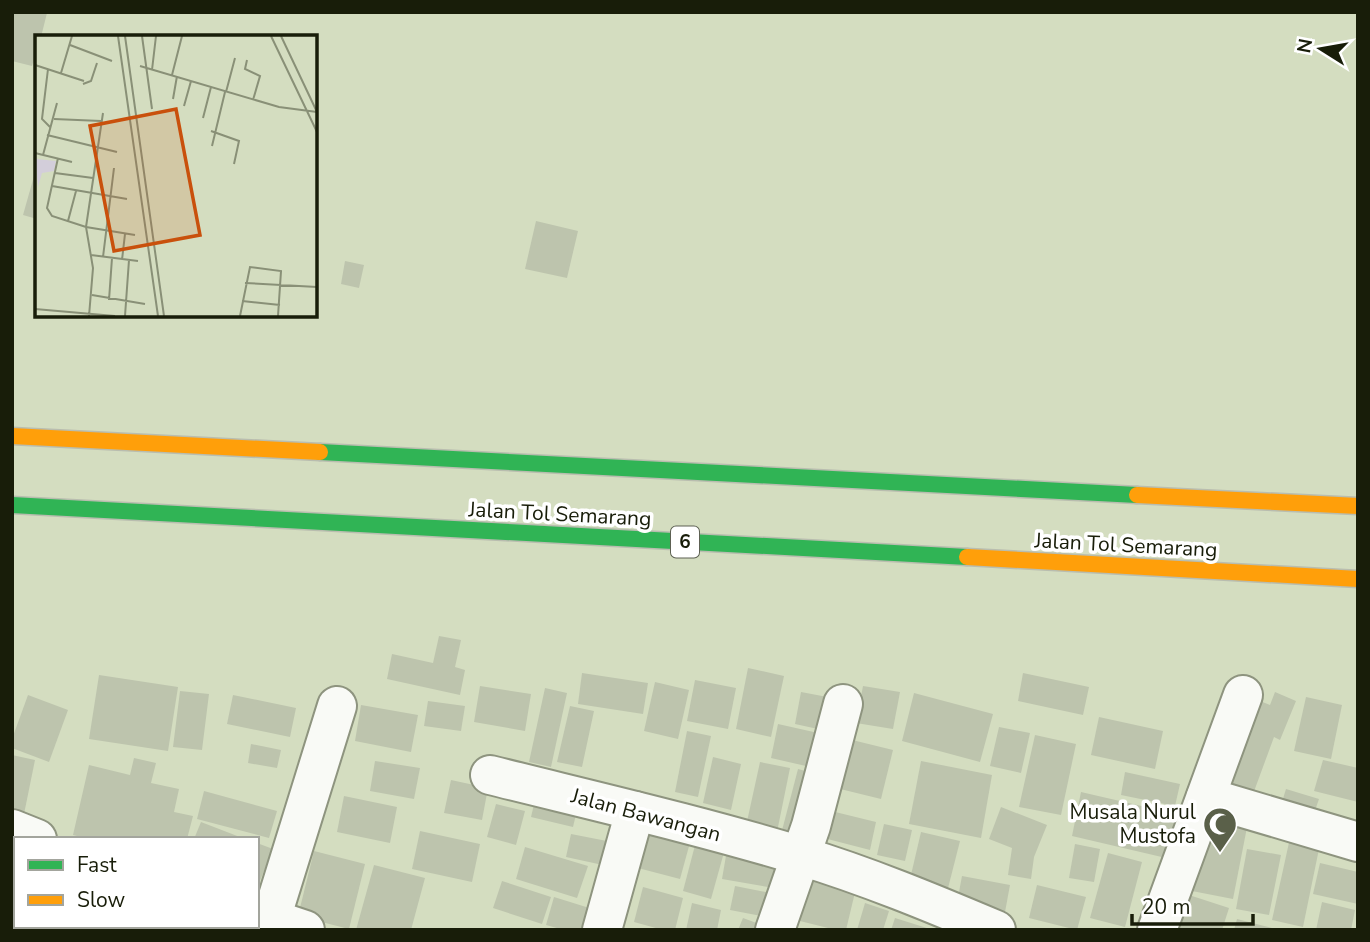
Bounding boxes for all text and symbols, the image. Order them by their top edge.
north arrow [1286,14,1356,84]
inset map [35,35,317,317]
text: N [1291,36,1319,55]
street label: Jalan Tol Semarang [467,495,652,533]
road number: 6 [671,526,699,558]
street label: Jalan Tol Semarang [1033,526,1218,564]
street label: Jalan Bawangan [567,781,724,848]
place label: Musala Nurul Mustofa [1069,798,1197,850]
mosque icon: Musala Nurul Mustofa [1201,805,1239,854]
legend [14,837,259,928]
text: Fast [77,851,117,879]
scale bar [1132,883,1253,927]
text: Slow [77,886,126,914]
text: 20 m [1142,893,1191,921]

